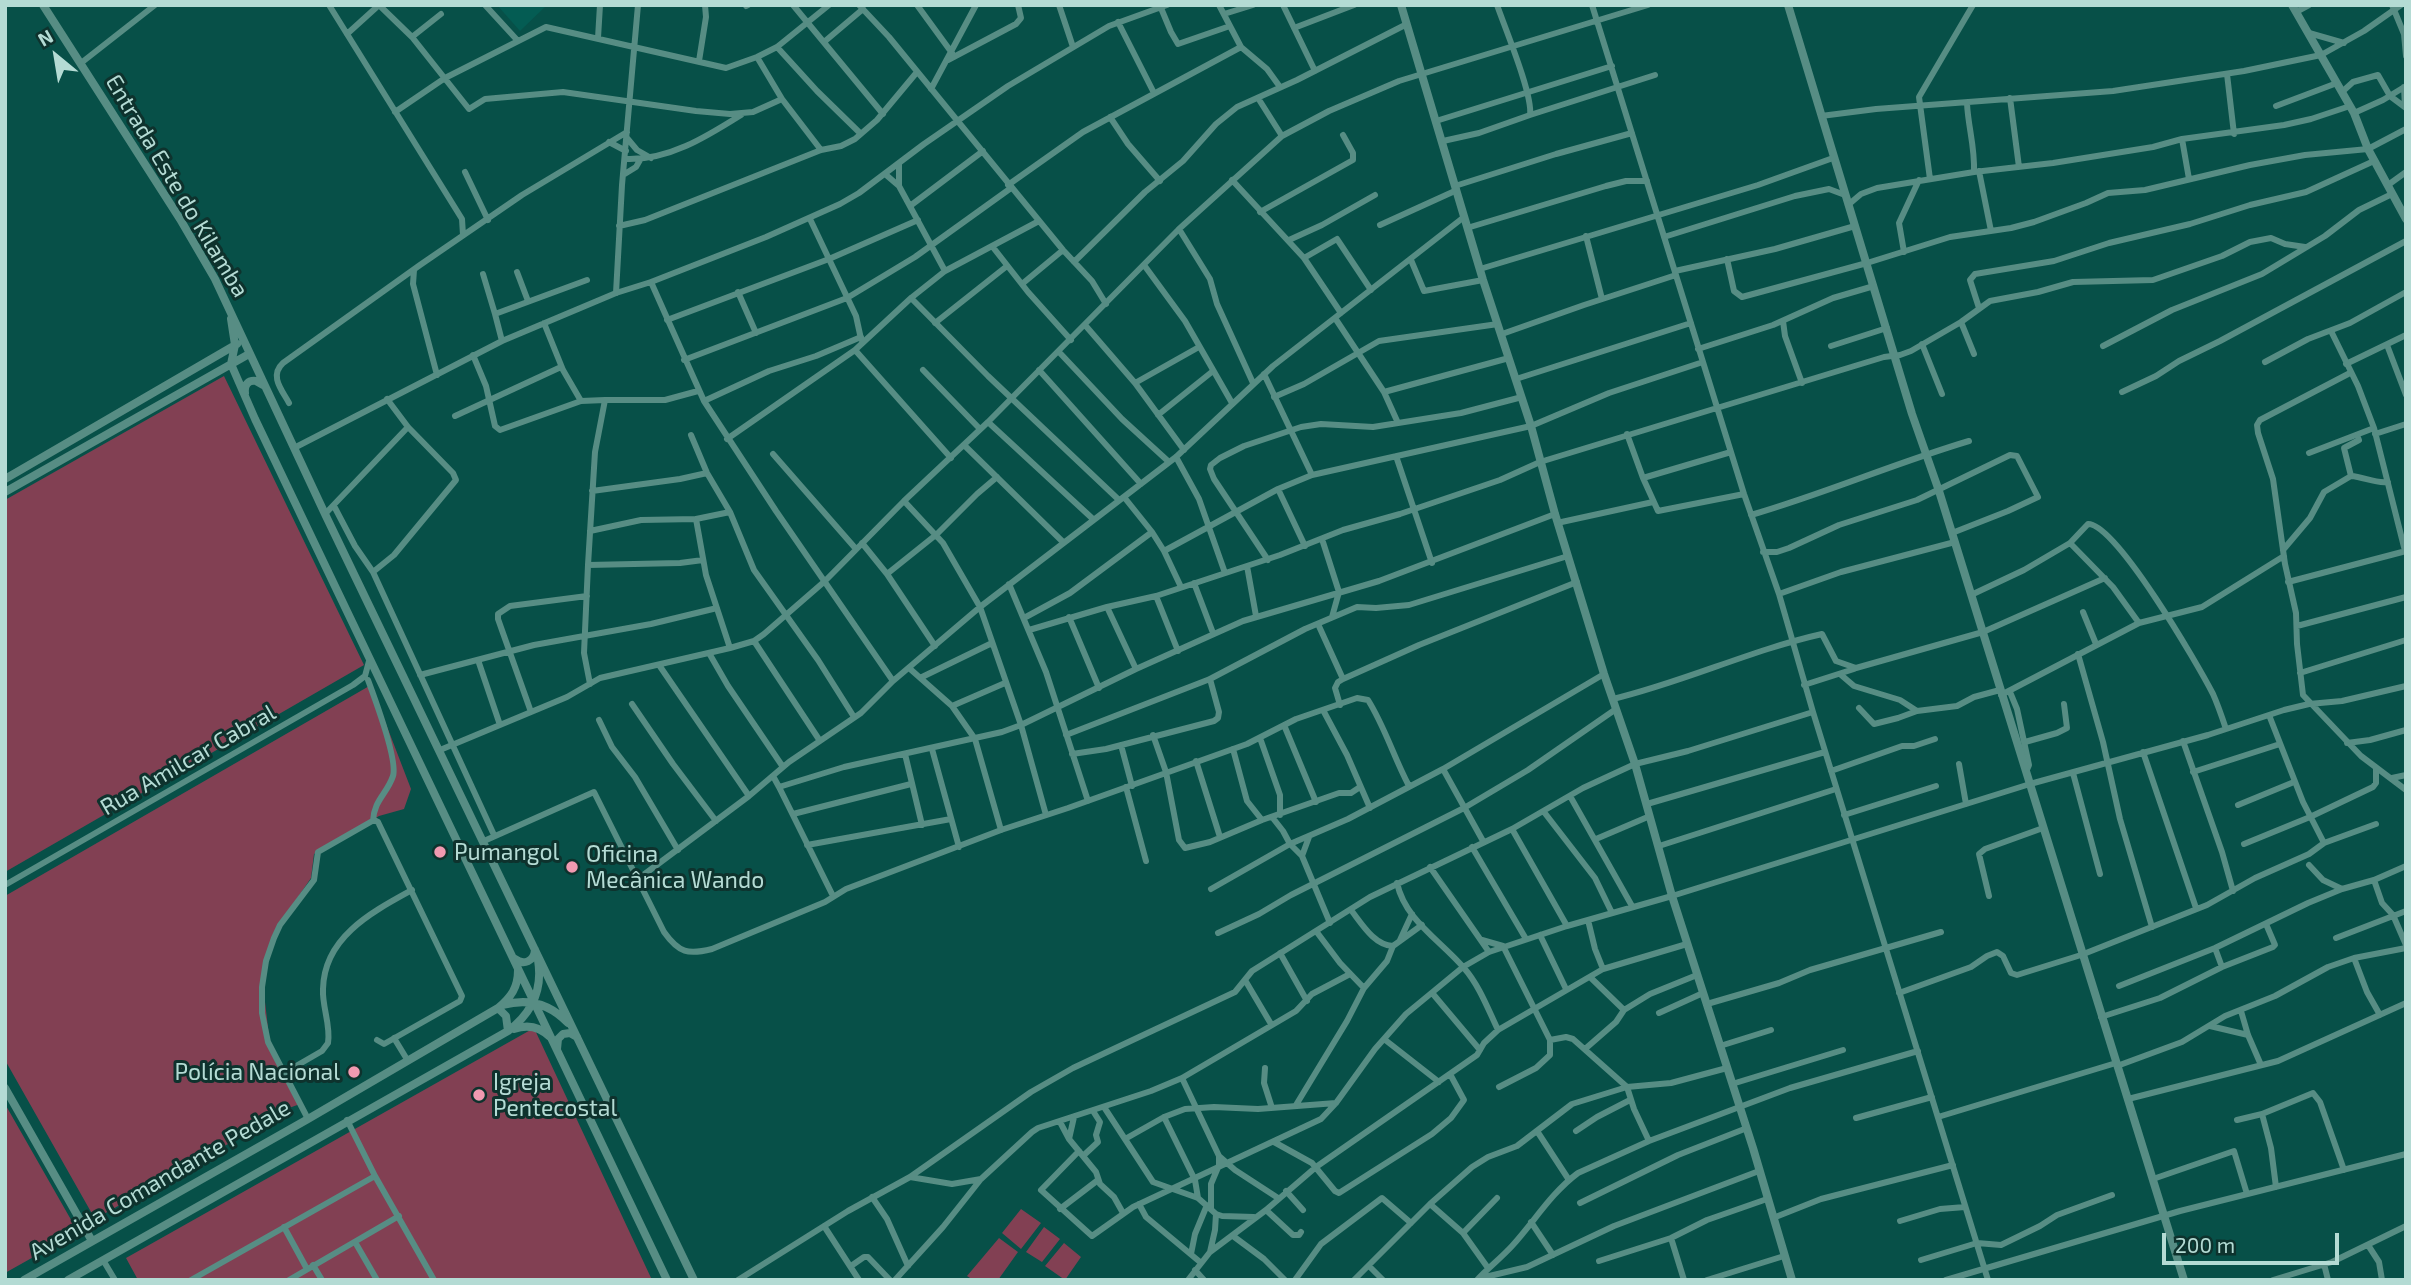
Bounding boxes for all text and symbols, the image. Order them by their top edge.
north arrow [21,21,91,91]
text: N [34,24,57,51]
street label: Entrada Este do Kilamba [100,70,254,302]
street label: Rua Amilcar Cabral [95,699,281,821]
place label: Pumangol [454,838,559,866]
place label: Oficina Mecânica Wando [586,840,764,894]
marker: Pumangol [432,844,448,860]
marker: Oficina Mecânica Wando [564,859,580,875]
place label: Polícia Nacional [175,1058,340,1086]
marker: Polícia Nacional [346,1064,362,1080]
place label: Igreja Pentecostal [493,1068,617,1122]
marker: Igreja Pentecostal [471,1087,487,1103]
street label: Avenida Comandante Pedale [25,1094,295,1266]
scale bar [2166,1218,2343,1262]
text: 200 m [2175,1232,2235,1257]

